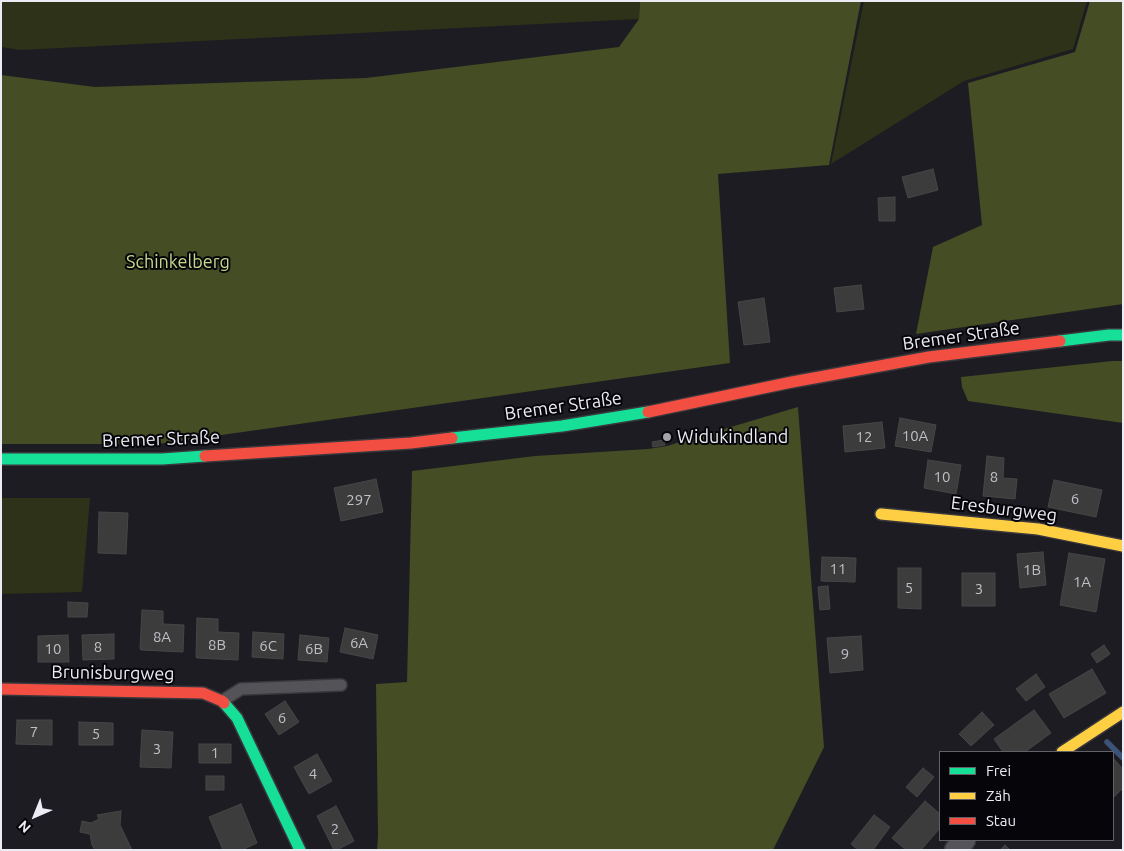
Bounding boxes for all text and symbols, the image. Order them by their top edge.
park label: Schinkelberg [126,251,230,273]
street label: Bremer Straße [901,317,1021,355]
street label: Bremer Straße [503,387,623,425]
street label: Bremer Straße [102,426,220,452]
place label: Widukindland [677,426,788,448]
house number: 10A [902,427,928,445]
house number: 12 [856,428,872,446]
marker: Widukindland [661,431,673,443]
house number: 10 [934,468,950,486]
house number: 8 [990,468,998,486]
house number: 6 [1071,490,1079,508]
house number: 297 [346,491,372,509]
street label: Eresburgweg [950,492,1058,526]
house number: 11 [830,560,846,578]
house number: 1B [1023,561,1041,579]
house number: 1A [1073,573,1091,591]
house number: 5 [905,579,913,597]
house number: 3 [975,580,983,598]
house number: 8A [153,628,171,646]
house number: 6A [350,634,368,652]
house number: 8B [208,636,226,654]
house number: 6C [259,637,277,655]
house number: 8 [94,638,102,656]
house number: 10 [45,640,61,658]
house number: 6B [305,640,323,658]
house number: 9 [841,645,849,663]
street label: Brunisburgweg [51,661,175,685]
house number: 6 [278,709,286,727]
house number: 7 [30,723,38,741]
house number: 5 [92,725,100,743]
house number: 3 [153,740,161,758]
house number: 1 [211,744,219,762]
legend [939,751,1114,841]
text: Frei [986,762,1011,779]
house number: 4 [309,765,317,783]
text: Zäh [986,787,1011,804]
north arrow [10,791,60,841]
text: Stau [986,812,1016,829]
text: N [15,817,34,836]
house number: 2 [331,820,339,838]

